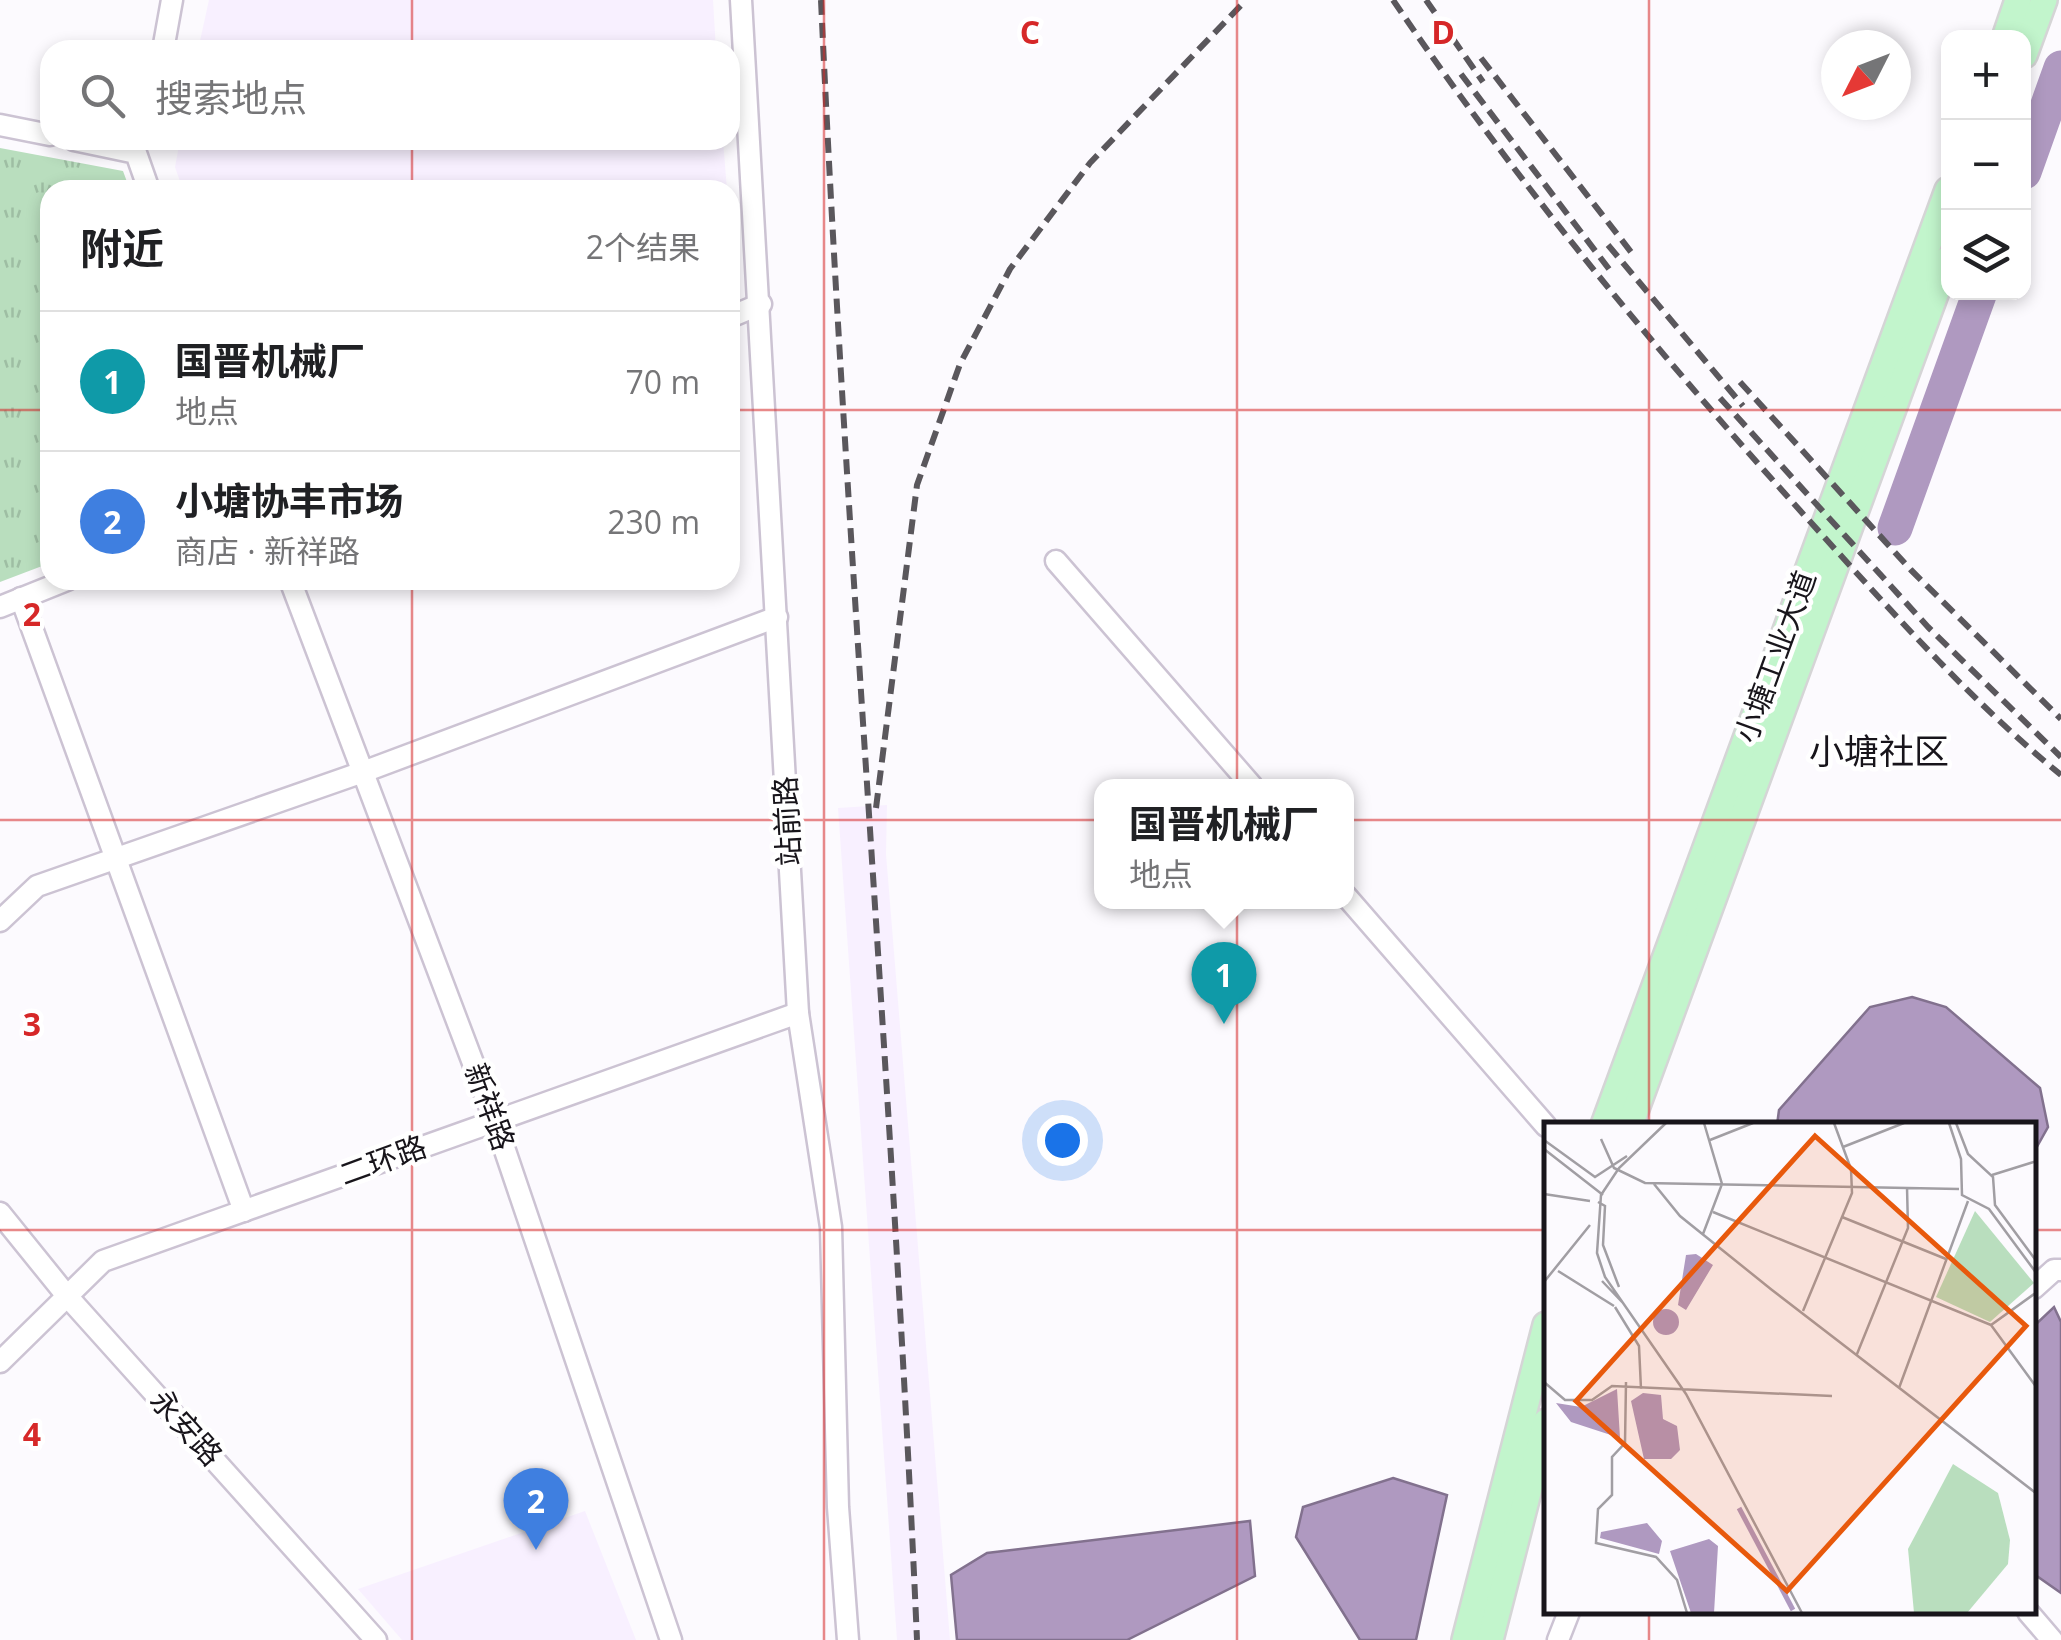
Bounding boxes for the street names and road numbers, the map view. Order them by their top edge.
street label: 小塘工业大道 [1725,565,1825,748]
street label: 站前路 [764,775,809,867]
street label: 新祥路 [456,1057,525,1156]
street label: 二环路 [333,1125,432,1194]
street label: 永安路 [142,1380,232,1474]

